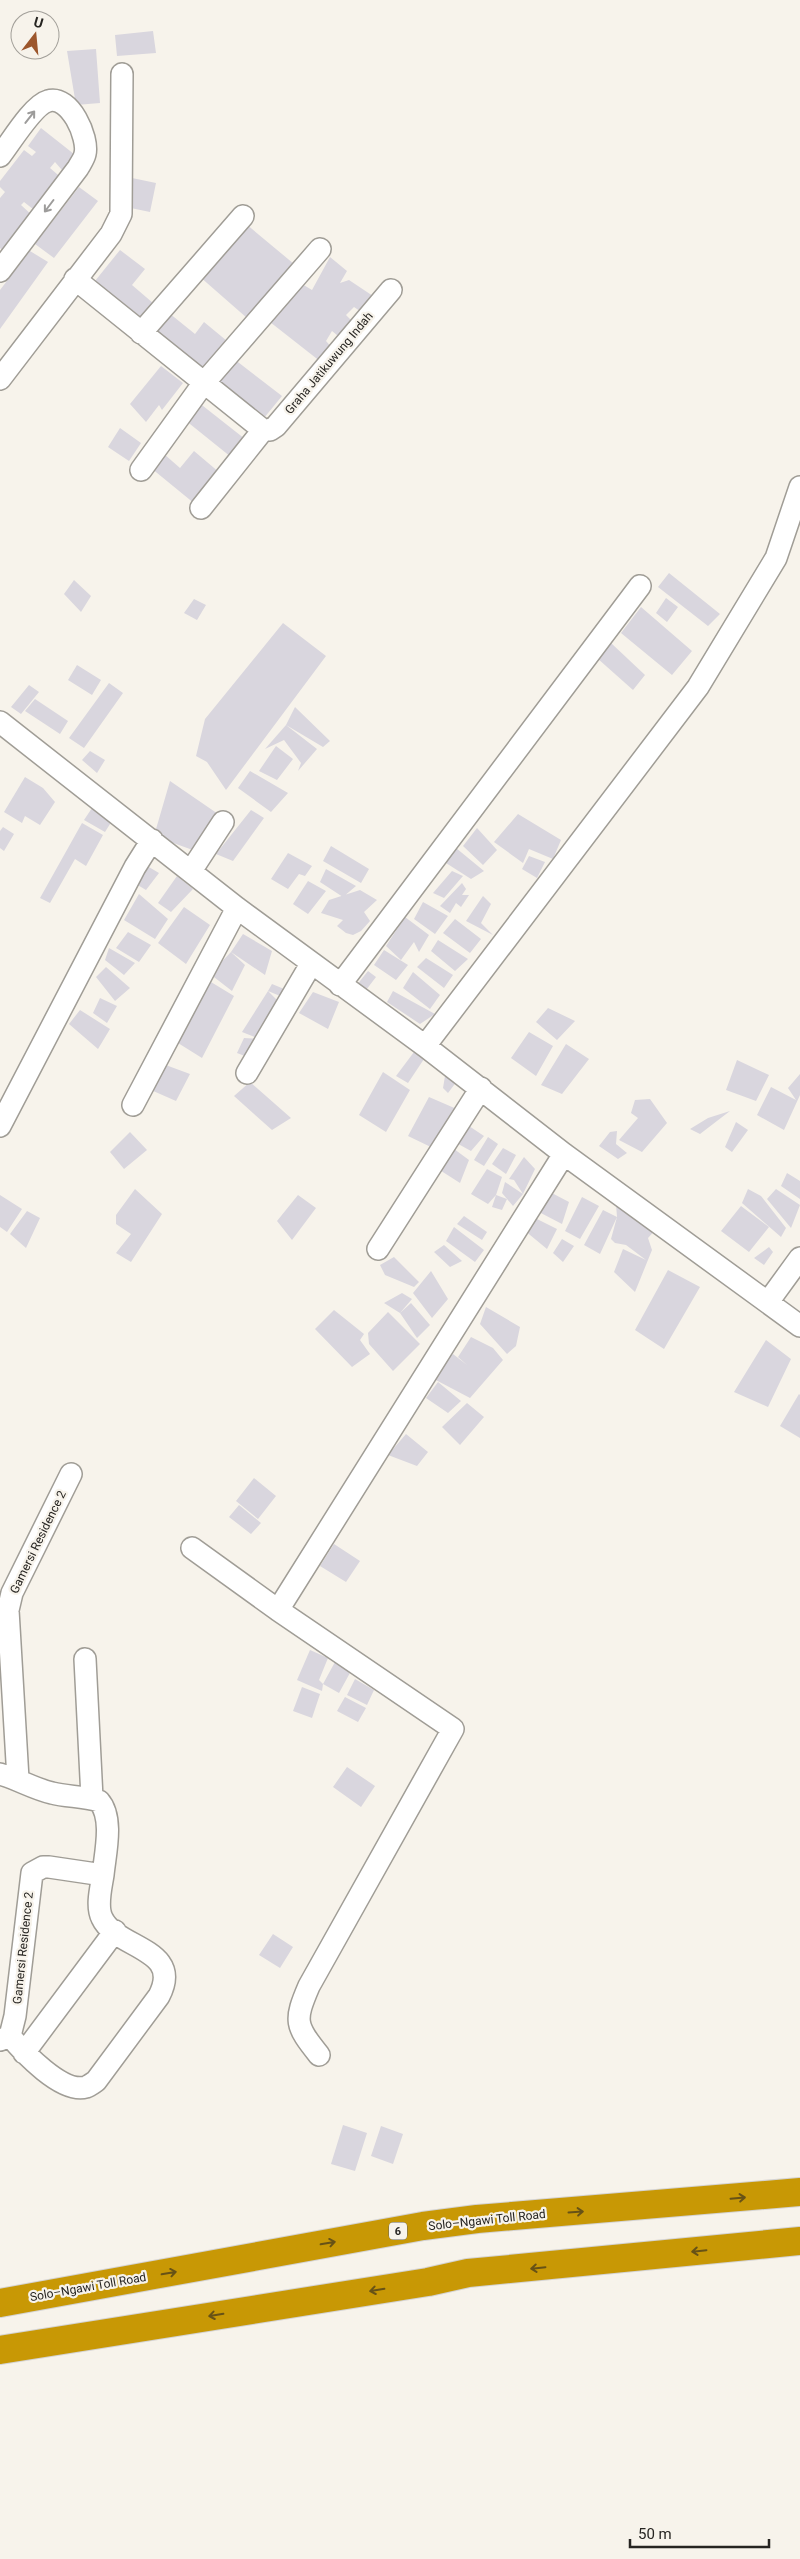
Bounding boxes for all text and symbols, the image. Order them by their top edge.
north arrow [10,10,60,60]
text: U [32,14,45,31]
one-way arrow [25,110,35,124]
one-way arrow [44,199,55,212]
street label: Graha Jatikuwung Indah [282,309,376,417]
street label: Gamersi Residence 2 [7,1488,69,1596]
street label: Gamersi Residence 2 [10,1891,36,2005]
one-way arrow [730,2193,746,2203]
street label: Solo–Ngawi Toll Road [428,2207,546,2233]
one-way arrow [568,2207,584,2216]
road number: 6 [389,2222,407,2240]
one-way arrow [320,2238,336,2248]
one-way arrow [692,2246,708,2256]
one-way arrow [530,2263,546,2272]
one-way arrow [160,2267,176,2277]
street label: Solo–Ngawi Toll Road [29,2270,147,2304]
one-way arrow [369,2285,385,2295]
one-way arrow [209,2310,225,2320]
scale bar [630,2516,769,2548]
text: 50 m [638,2525,672,2543]

